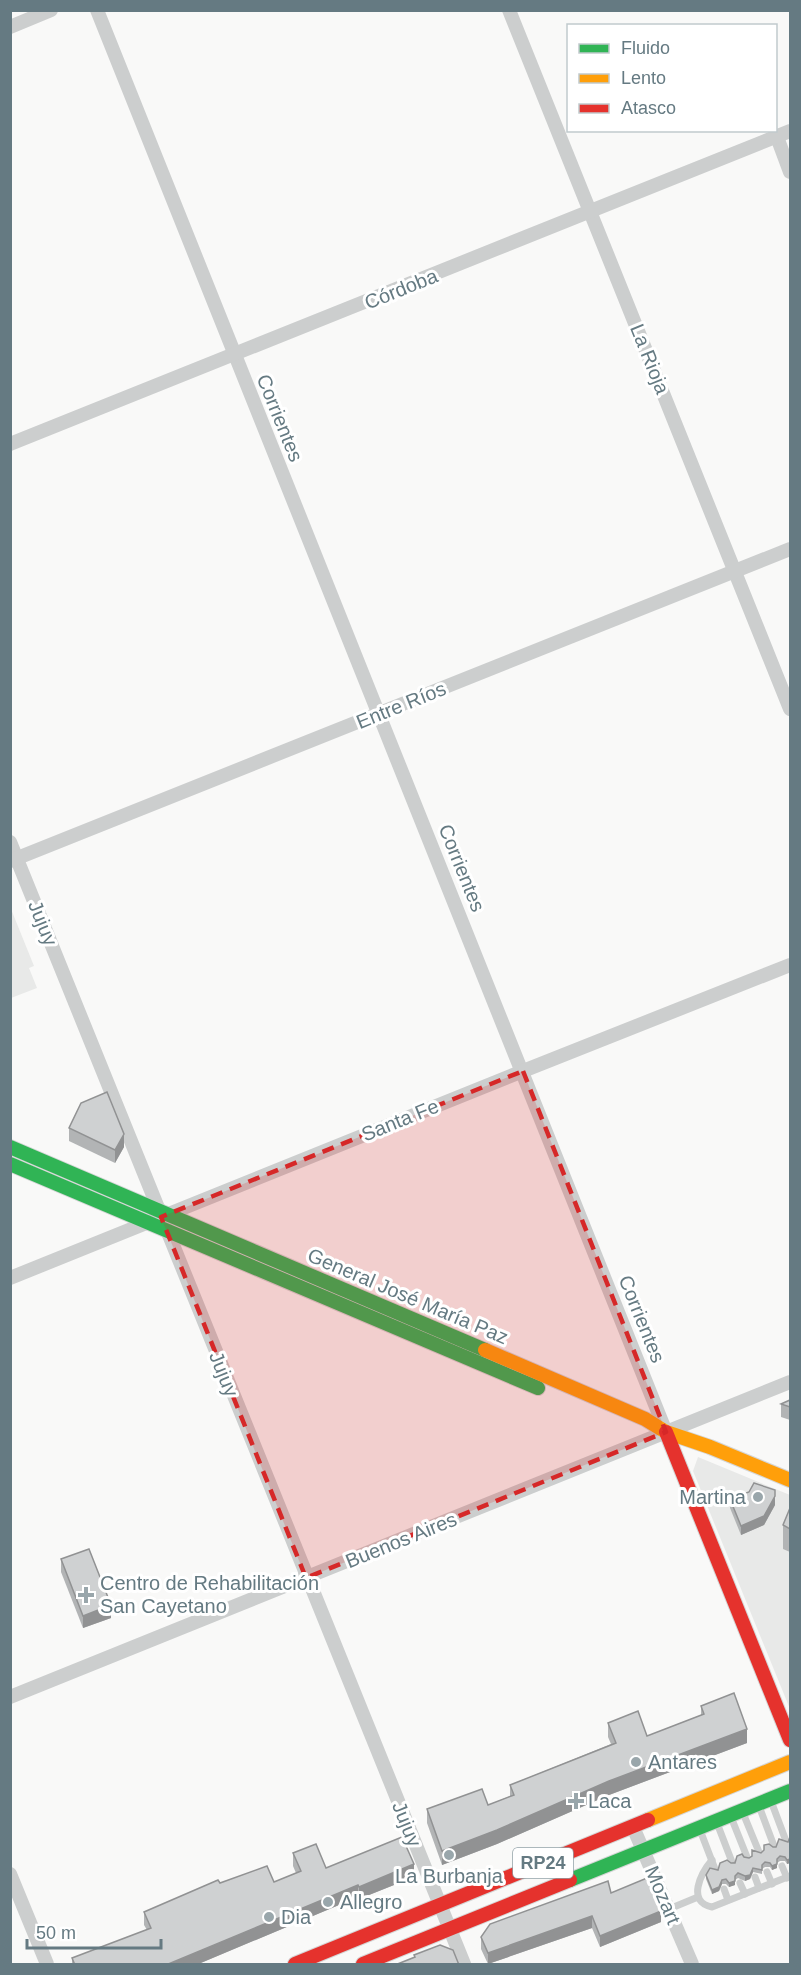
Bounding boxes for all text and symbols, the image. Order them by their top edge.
legend [567,24,777,132]
text: Fluido [621,38,670,58]
text: Lento [621,68,666,88]
text: Atasco [621,98,676,118]
street label: Córdoba [361,264,441,314]
street label: La Rioja [626,321,674,398]
street label: Corrientes [253,371,307,465]
street label: Entre Ríos [353,677,449,733]
street label: Corrientes [435,821,489,915]
street label: Jujuy [24,897,62,949]
street label: Santa Fe [358,1095,442,1145]
street label: General José María Paz [304,1244,512,1348]
street label: Corrientes [615,1272,669,1366]
street label: Jujuy [205,1348,243,1400]
place label: Martina [679,1486,747,1508]
marker: Martina [751,1490,765,1504]
street label: Buenos Aires [342,1508,460,1572]
place label: Centro de Rehabilitación San Cayetano [100,1572,319,1617]
marker: Centro de Rehabilitación San Cayetano [77,1586,95,1604]
place label: Antares [648,1751,717,1773]
marker: Antares [629,1755,643,1769]
place label: Laca [588,1790,632,1812]
marker: Laca [569,1794,583,1808]
street label: Jujuy [388,1798,426,1850]
marker: La Burbanja [442,1848,456,1862]
road number: RP24 [513,1848,573,1878]
street label: Mozart [641,1863,685,1928]
place label: La Burbanja [395,1865,504,1887]
place label: Allegro [340,1891,402,1913]
marker: Allegro [321,1895,335,1909]
place label: Dia [281,1906,312,1928]
marker: Dia [262,1910,276,1924]
scale bar [27,1912,160,1950]
text: 50 m [36,1923,76,1943]

